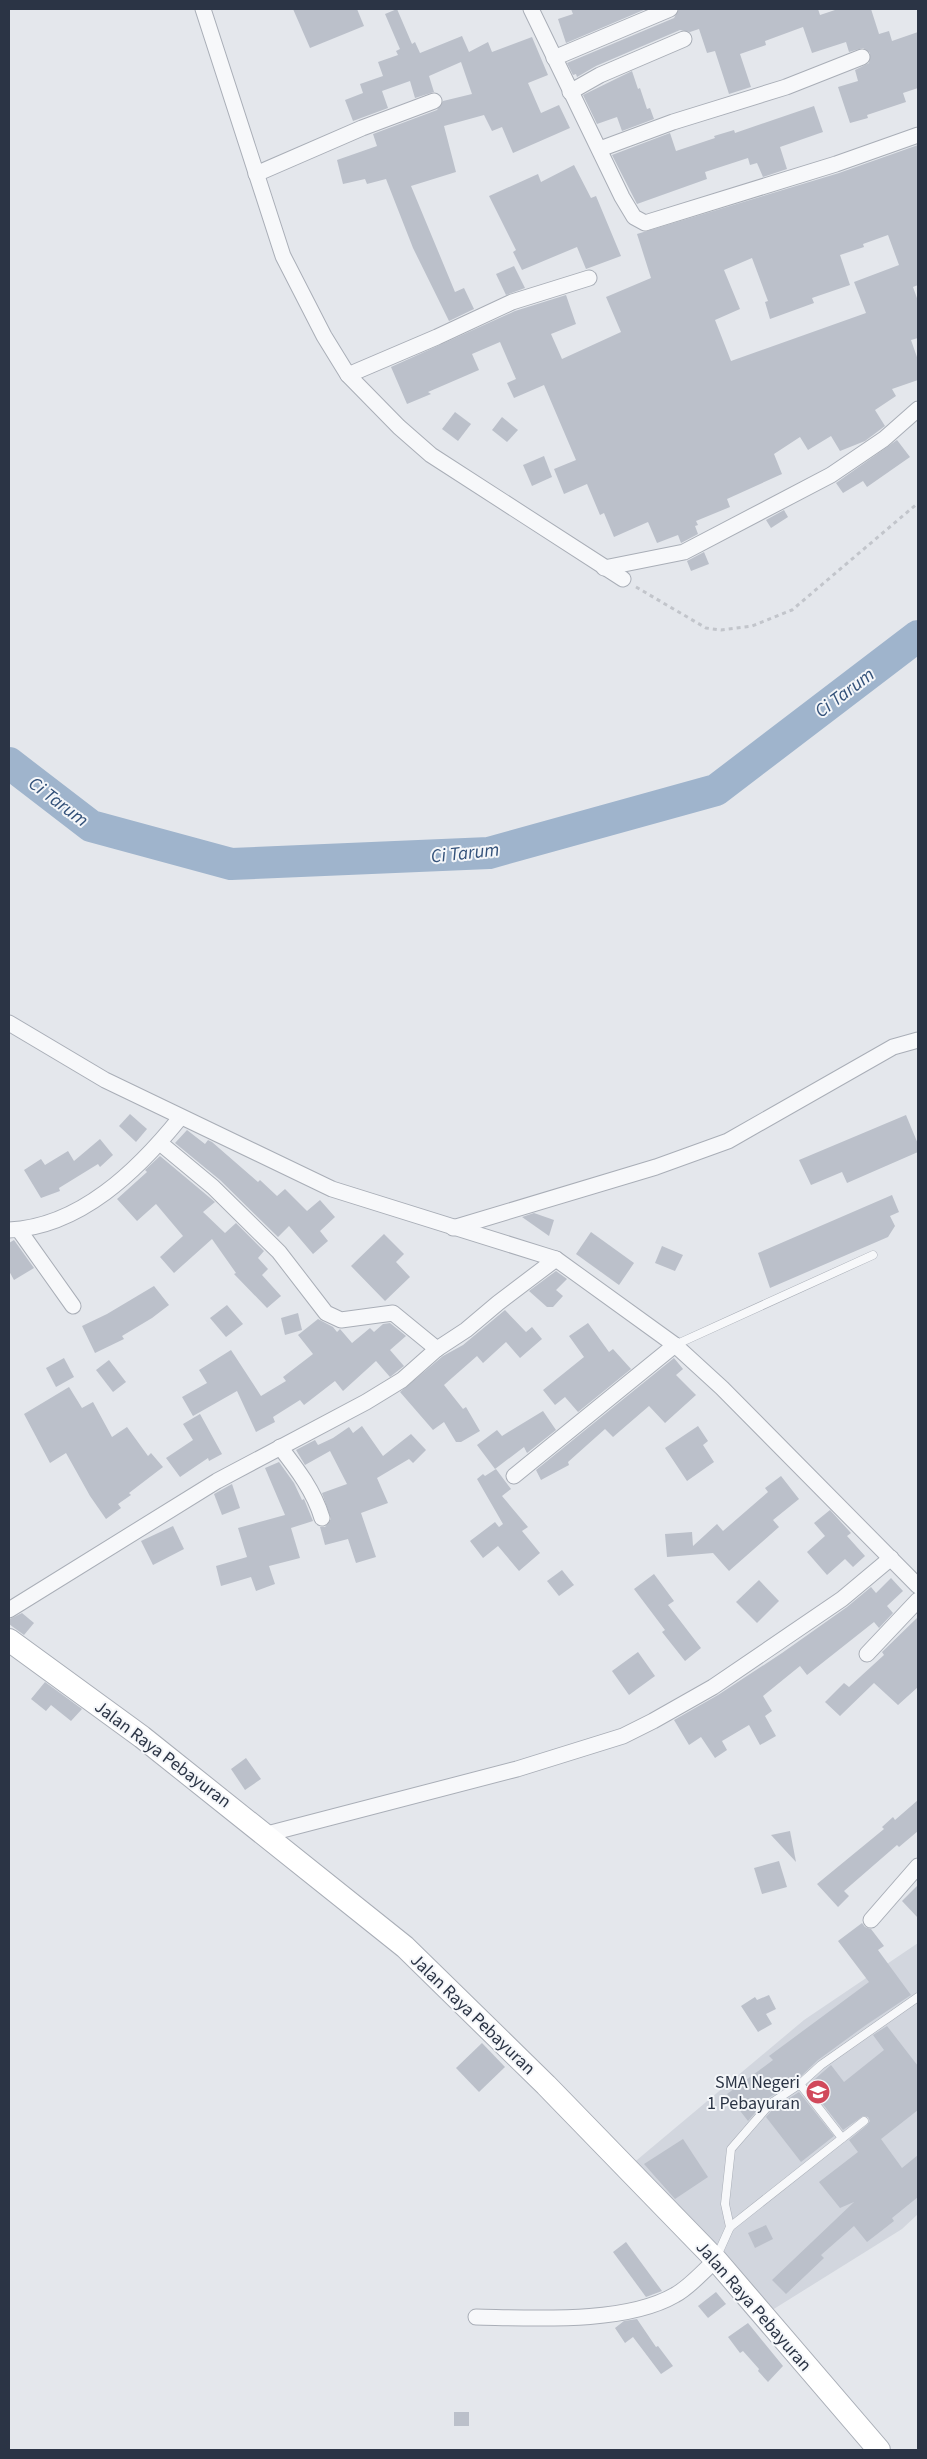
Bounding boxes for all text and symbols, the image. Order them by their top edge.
water label: Ci Tarum [809,662,881,725]
water label: Ci Tarum [22,771,94,834]
water label: Ci Tarum [430,836,501,871]
street label: Jalan Raya Pebayuran [89,1695,236,1814]
street label: Jalan Raya Pebayuran [405,1948,541,2081]
place label: SMA Negeri 1 Pebayuran [707,2070,800,2116]
school or university icon: SMA Negeri 1 Pebayuran [805,2079,831,2105]
street label: Jalan Raya Pebayuran [690,2236,817,2377]

